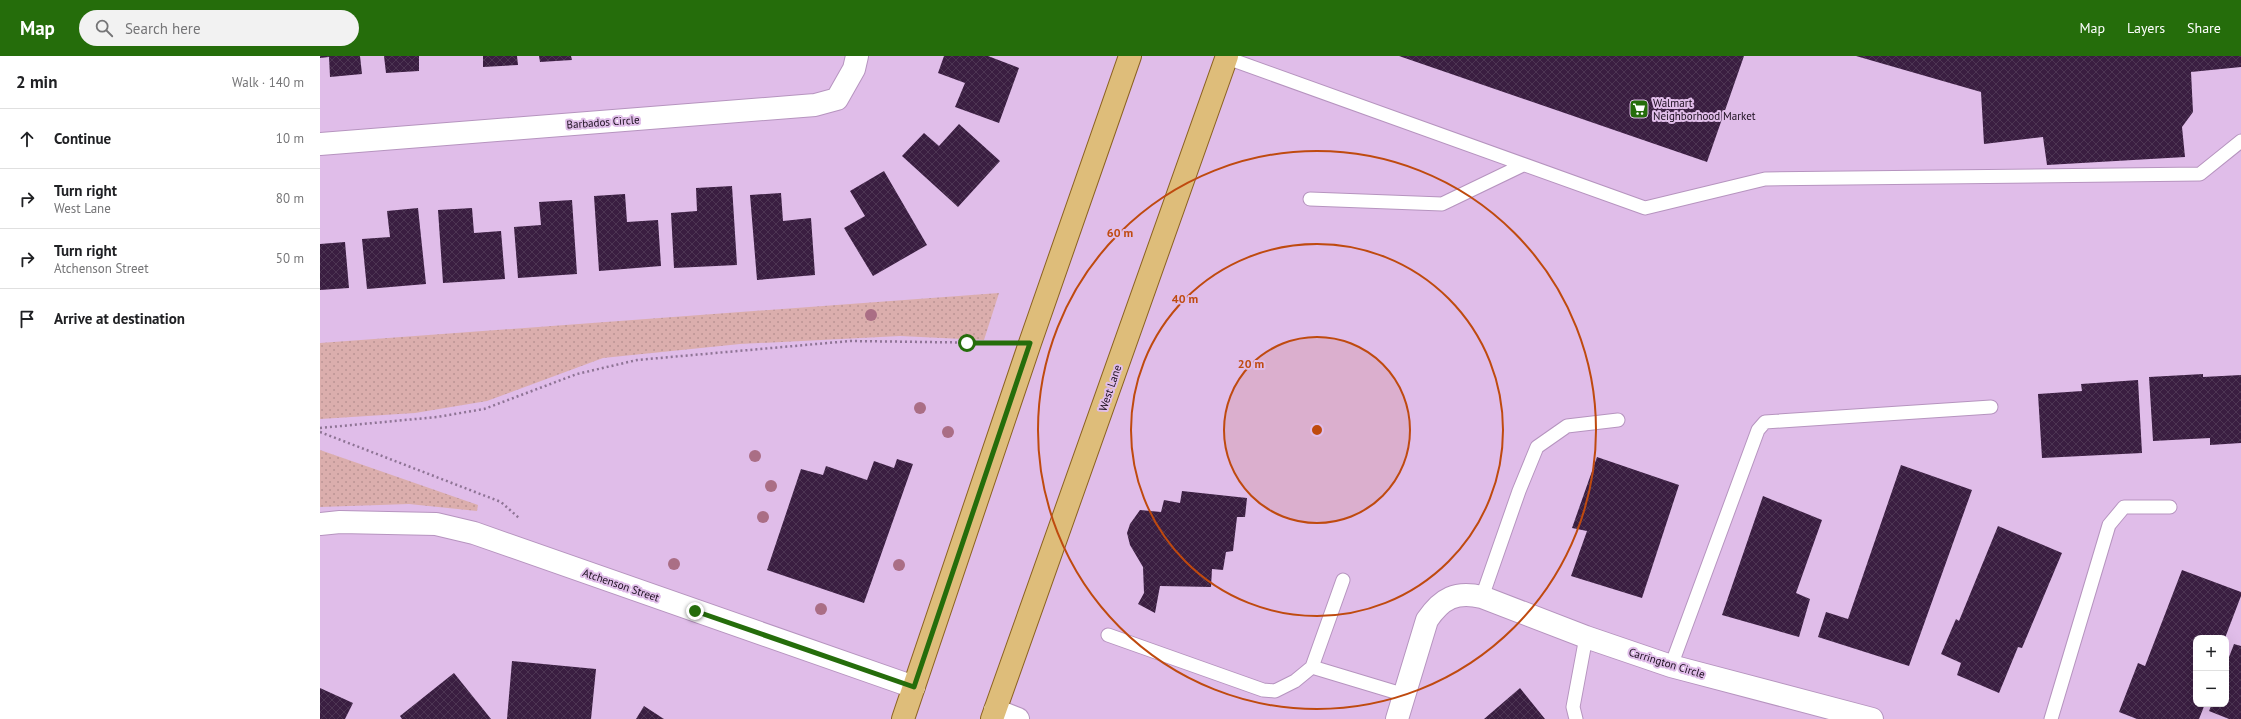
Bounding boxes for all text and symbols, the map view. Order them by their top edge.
search box [79,10,359,46]
text: Map [20,16,55,40]
icon: search [93,17,115,39]
text: Search here [125,19,201,38]
text: Map [2079,19,2105,37]
text: Layers [2127,19,2165,37]
text: Share [2187,19,2221,37]
text: 2 min [16,71,57,93]
text: Walk · 140 m [232,74,304,91]
place label: Walmart Neighborhood Market [1653,96,1756,123]
supermarket icon: Walmart Neighborhood Market [1628,98,1650,120]
street label: Barbados Circle [566,112,640,132]
icon: ahead [16,128,38,150]
text: Continue [54,129,111,148]
text: 10 m [276,130,304,147]
text: Turn right [54,181,117,200]
icon: right [16,188,38,210]
text: 80 m [276,190,304,207]
text: West Lane [54,200,111,217]
text: 60 m [1107,225,1133,240]
text: Turn right [54,241,117,260]
icon: right [16,248,38,270]
text: 50 m [276,250,304,267]
text: Atchenson Street [54,260,149,277]
text: 40 m [1172,291,1198,306]
icon: arrive [16,308,38,330]
text: Arrive at destination [54,309,185,328]
route start [958,334,976,352]
text: 20 m [1238,356,1264,371]
street label: West Lane [1096,363,1125,413]
centre of rings [1310,423,1324,437]
street label: Atchenson Street [581,565,661,605]
route end [686,602,704,620]
map controls [2193,635,2229,707]
button: + [2193,635,2229,671]
street label: Carrington Circle [1627,645,1707,681]
button: − [2193,671,2229,707]

